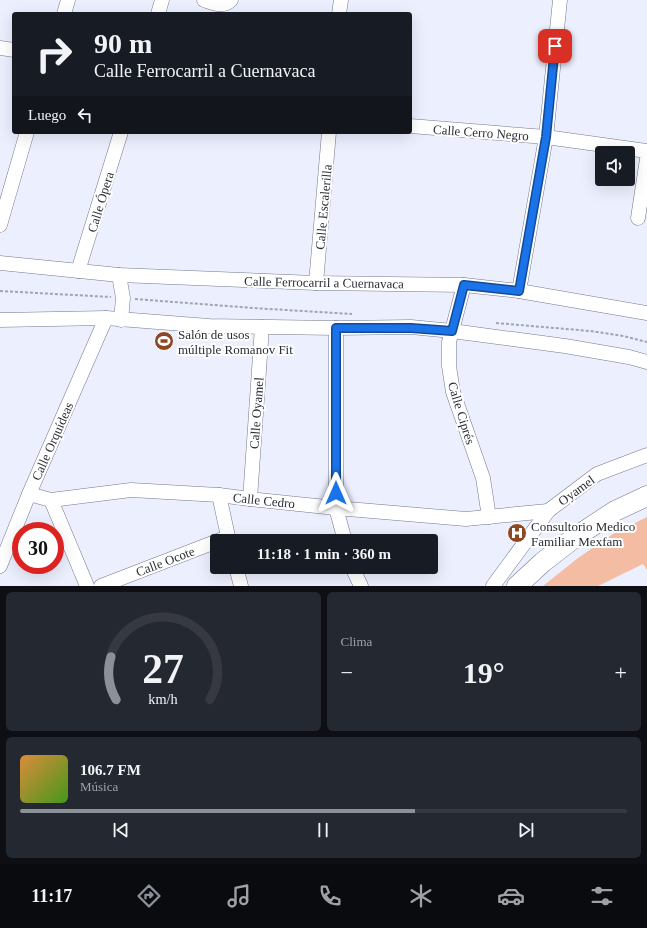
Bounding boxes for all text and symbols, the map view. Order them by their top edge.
icon: right [28,28,80,80]
text: 90 m [94,28,152,59]
pin [538,29,572,63]
icon: arrive [544,35,566,57]
text: Calle Ferrocarril a Cuernavaca [94,61,315,81]
icon: left [74,104,96,126]
text: Luego [28,107,66,123]
street label: Calle Cerro Negro [433,122,529,143]
map controls [595,146,635,186]
button: sound [595,146,635,186]
street label: Calle Escalerilla [312,164,335,250]
street label: Calle Ópera [84,170,117,234]
street label: Calle Ferrocarril a Cuernavaca [244,274,404,291]
place label: Salón de usos múltiple Romanov Fit [178,327,293,357]
sports icon: Salón de usos múltiple Romanov Fit [153,330,175,352]
street label: Calle Oyamel [247,376,267,449]
street label: Calle Ciprés [445,380,478,446]
street label: Calle Orquídeas [28,400,76,483]
position arrow [315,472,357,514]
street label: Oyamel [555,472,598,509]
street label: Calle Cedro [232,490,296,511]
place label: Consultorio Medico Familiar Mexfam [531,519,635,549]
speed limit sign: 30 [12,522,64,574]
hospital icon: Consultorio Medico Familiar Mexfam [506,522,528,544]
street label: Calle Ocote [134,543,197,580]
text: 11:18 · 1 min · 360 m [257,546,391,562]
text: Clima [341,634,372,649]
text: 27 [142,645,184,691]
text: 19° [463,656,505,689]
text: − [341,660,353,685]
text: + [615,660,627,685]
text: km/h [149,690,178,706]
text: 106.7 FM [80,762,141,778]
text: Música [80,779,118,794]
icon: previous [110,819,132,841]
icon: pause [312,819,334,841]
icon: next [515,819,537,841]
icon: directions [135,882,163,910]
icon: music [225,882,253,910]
icon: phone [316,882,344,910]
icon: climate [407,882,435,910]
icon: car [497,882,525,910]
icon: filters [588,882,616,910]
text: 11:17 [31,886,72,906]

